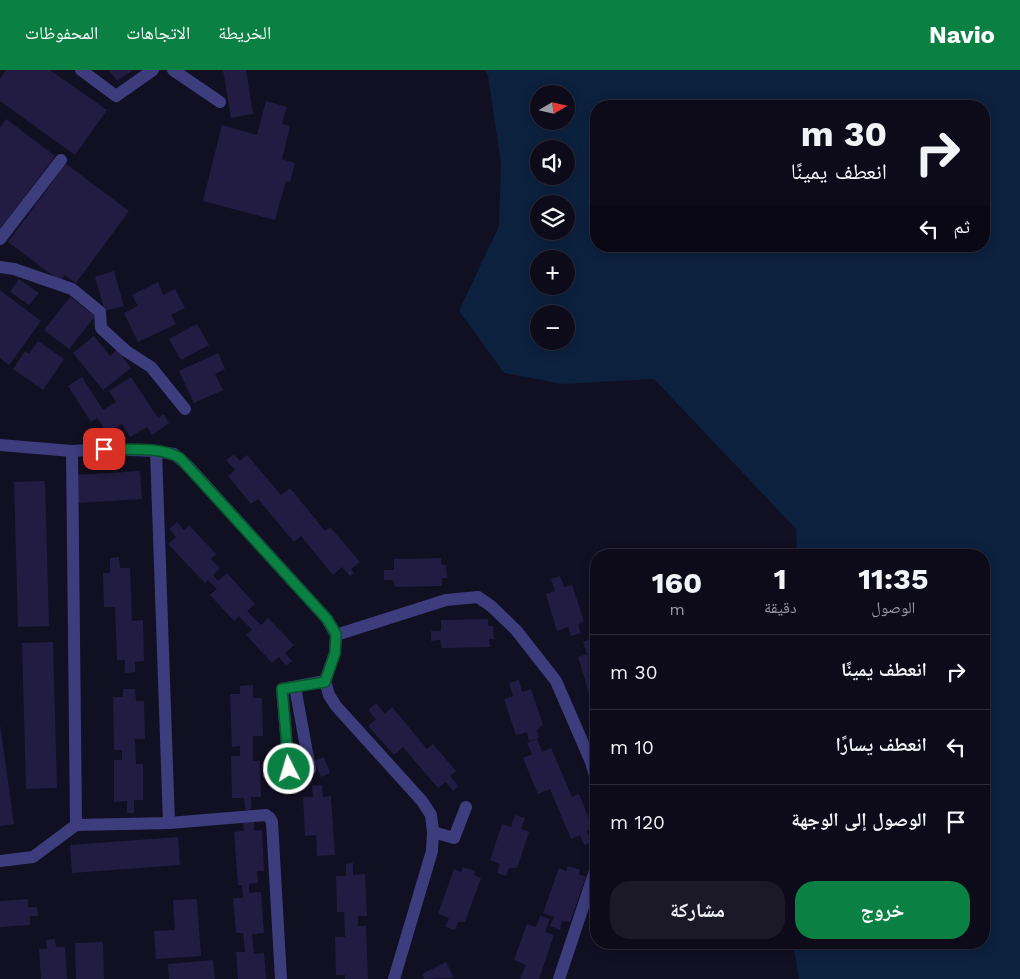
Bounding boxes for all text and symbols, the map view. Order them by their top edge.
text: Navio [929,21,995,49]
text: المحفوظات [25,22,98,43]
text: الاتجاهات [126,22,190,43]
text: الخريطة [218,22,271,43]
north arrow [530,85,575,130]
map controls [530,85,575,350]
text: 30 m [801,113,887,155]
icon: right [905,120,970,185]
button: sound [530,140,575,185]
text: انعطف يمينًا [791,159,887,184]
button: layers [530,195,575,240]
icon: left [915,215,943,243]
text: ثم [953,215,970,238]
button: + [530,250,575,295]
button: − [530,305,575,350]
pin [83,428,125,470]
icon: arrive [90,435,118,463]
text: 1 [774,561,787,596]
text: 11:35 [858,561,928,596]
text: 160 [652,565,702,600]
text: دقيقة [764,598,797,617]
text: الوصول [871,598,915,617]
text: m [669,600,685,619]
text: انعطف يمينًا [841,658,927,681]
icon: right [942,658,970,686]
text: 30 m [610,661,658,684]
text: انعطف يسارًا [835,733,927,756]
icon: left [942,733,970,761]
text: 10 m [610,736,654,759]
position arrow [262,742,314,794]
text: الوصول إلى الوجهة [791,808,927,831]
icon: arrive [942,808,970,836]
text: 120 m [610,811,665,834]
button: مشاركة [610,881,785,939]
button: خروج [795,881,970,939]

